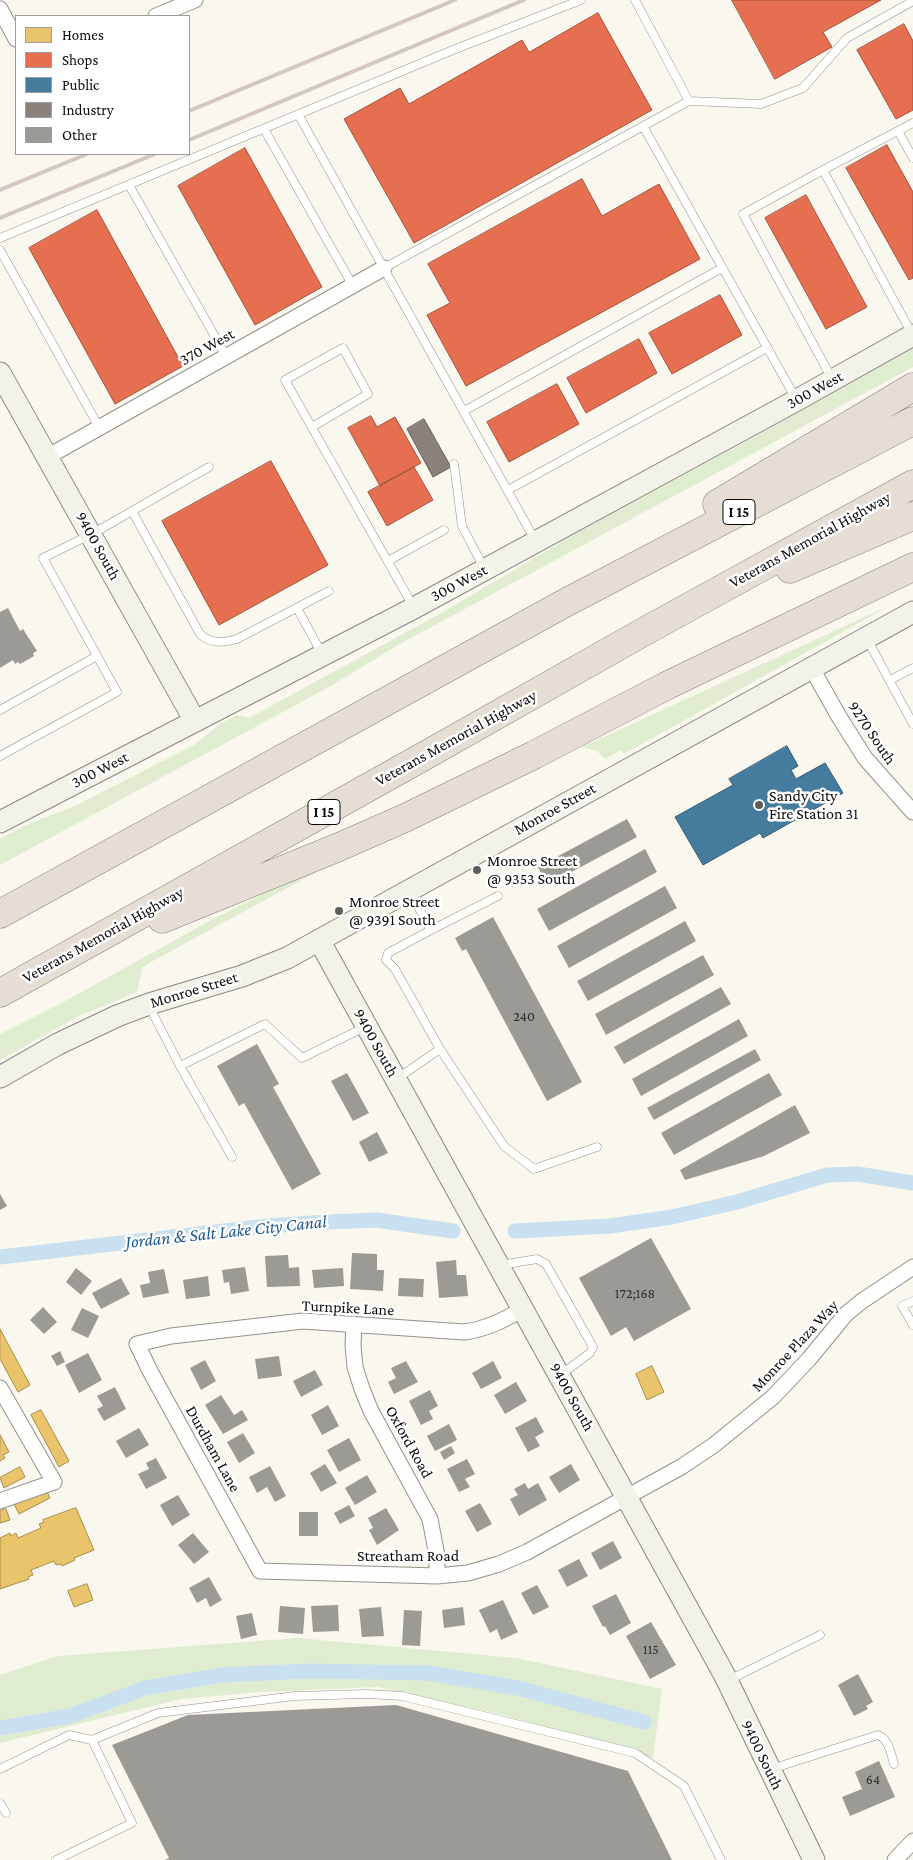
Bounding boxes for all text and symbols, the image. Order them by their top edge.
legend [15,15,190,155]
text: Homes [62,27,104,43]
text: Shops [62,52,98,68]
text: Public [62,77,99,93]
text: Industry [62,102,114,118]
text: Other [62,127,97,143]
street label: 370 West [176,324,238,370]
street label: 300 West [784,367,846,413]
street label: Veterans Memorial Highway [726,488,894,592]
road number: I 15 [723,500,755,524]
street label: 9400 South [71,509,125,583]
street label: 300 West [427,560,491,606]
street label: Veterans Memorial Highway [372,686,540,790]
street label: 9270 South [844,698,900,768]
street label: 300 West [68,748,132,792]
street label: Monroe Street [511,779,599,839]
place label: Sandy City Fire Station 31 [769,786,858,824]
marker: Sandy City Fire Station 31 [753,799,765,811]
road number: I 15 [308,800,340,824]
place label: Monroe Street @ 9353 South [487,851,578,889]
marker: Monroe Street @ 9353 South [471,864,483,876]
street label: Veterans Memorial Highway [19,883,187,987]
place label: Monroe Street @ 9391 South [349,892,440,930]
marker: Monroe Street @ 9391 South [333,905,345,917]
street label: Monroe Street [148,968,240,1012]
street label: 9400 South [349,1006,403,1080]
house number: 240 [513,1009,535,1025]
water label: Jordan & Salt Lake City Canal [124,1211,328,1253]
house number: 172;168 [615,1286,655,1302]
street label: Turnpike Lane [301,1296,395,1320]
street label: Monroe Plaza Way [748,1296,842,1396]
street label: 9400 South [545,1360,599,1434]
street label: Durdham Lane [181,1402,245,1496]
street label: Oxford Road [381,1402,437,1482]
street label: Streatham Road [357,1546,459,1566]
house number: 115 [643,1642,659,1658]
street label: 9400 South [737,1717,787,1793]
house number: 64 [866,1772,880,1788]

